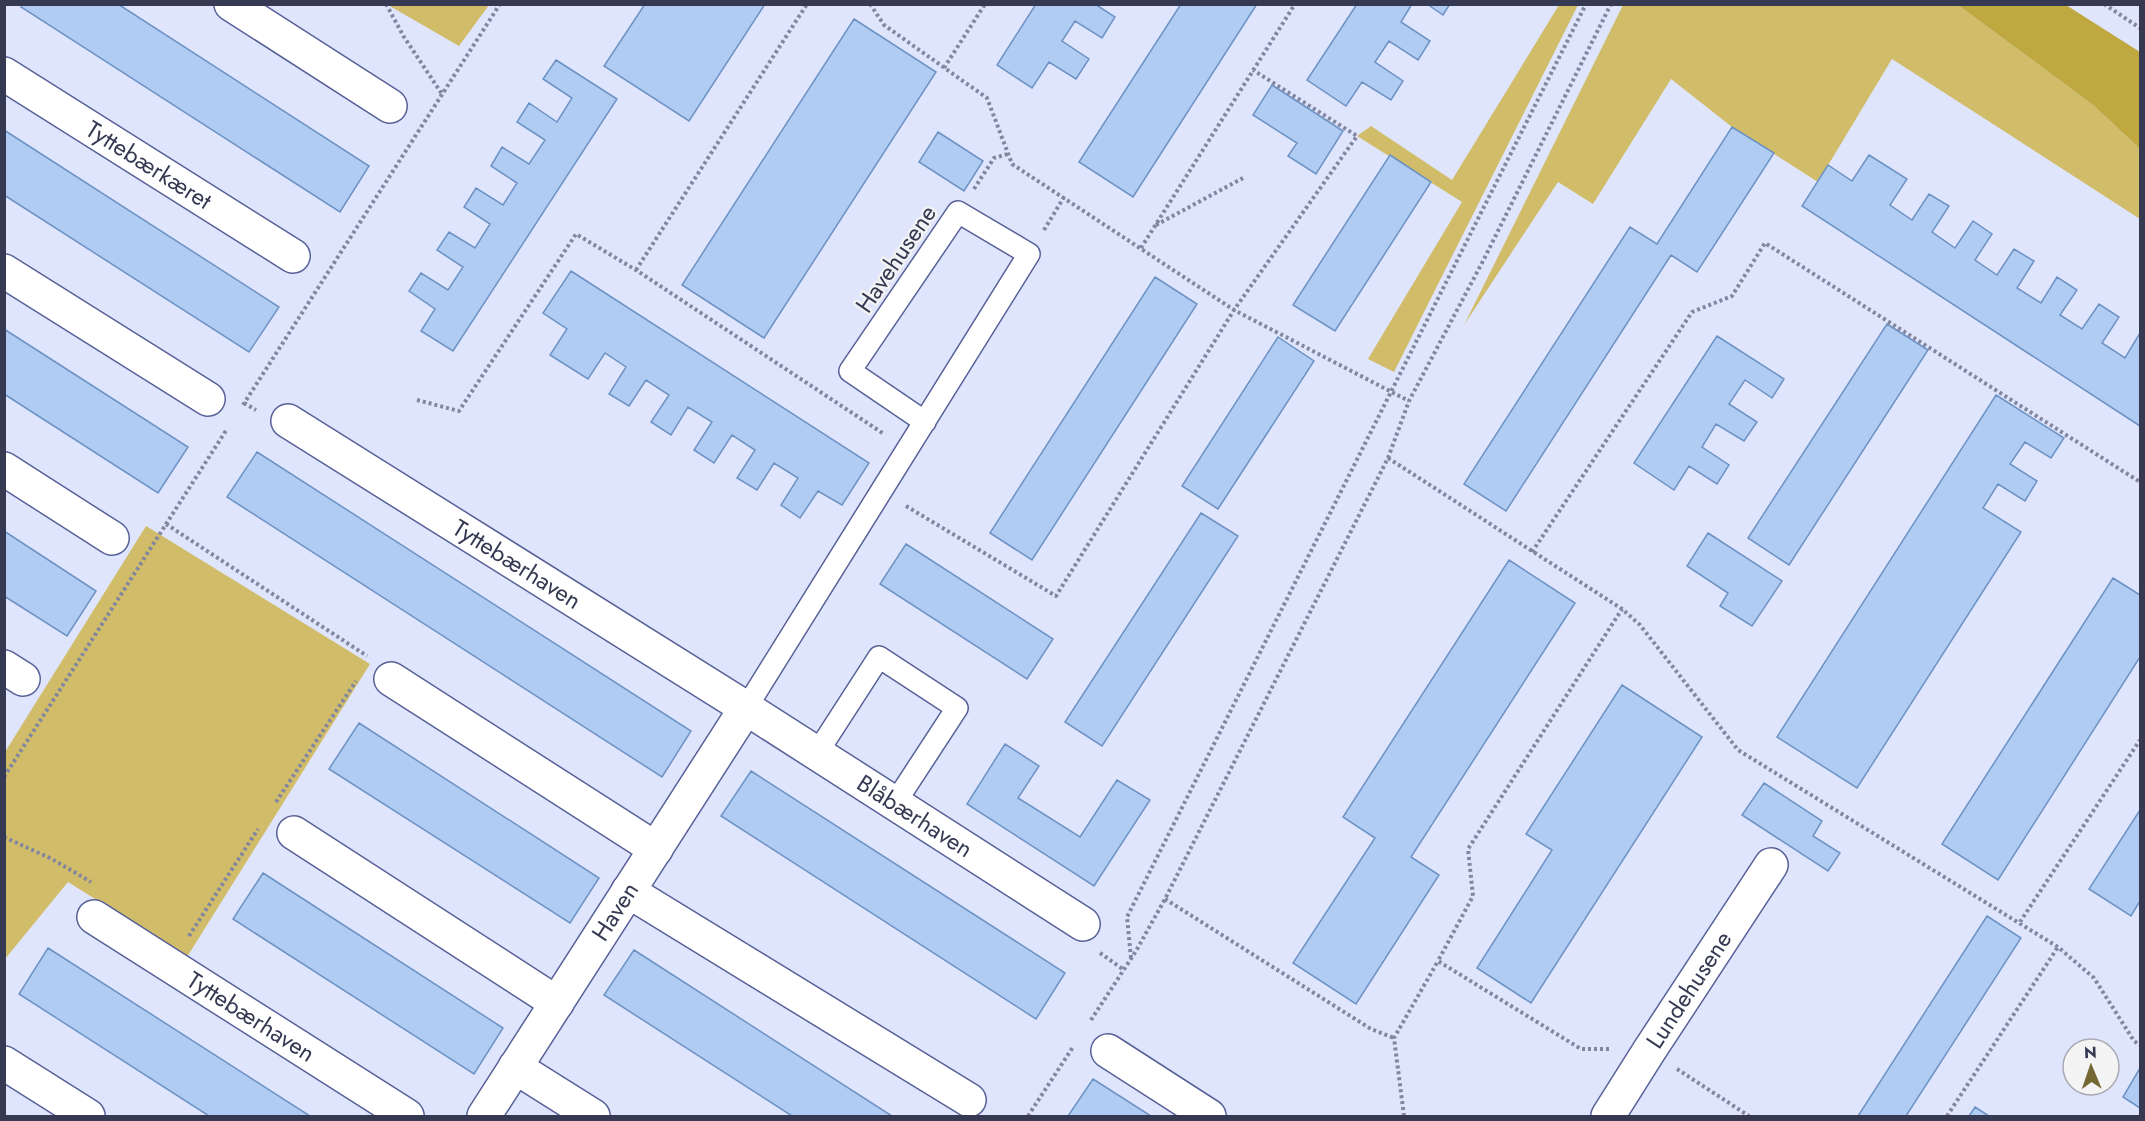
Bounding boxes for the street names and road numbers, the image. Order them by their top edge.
street label: Tyttebærkæret [79,112,219,218]
street label: Havehusene [847,198,945,320]
street label: Tyttebærhaven [446,510,588,618]
street label: Blåbærhaven [850,766,980,866]
street label: Haven [583,875,647,948]
street label: Lundehusene [1637,924,1740,1055]
street label: Tyttebærhaven [180,962,322,1070]

